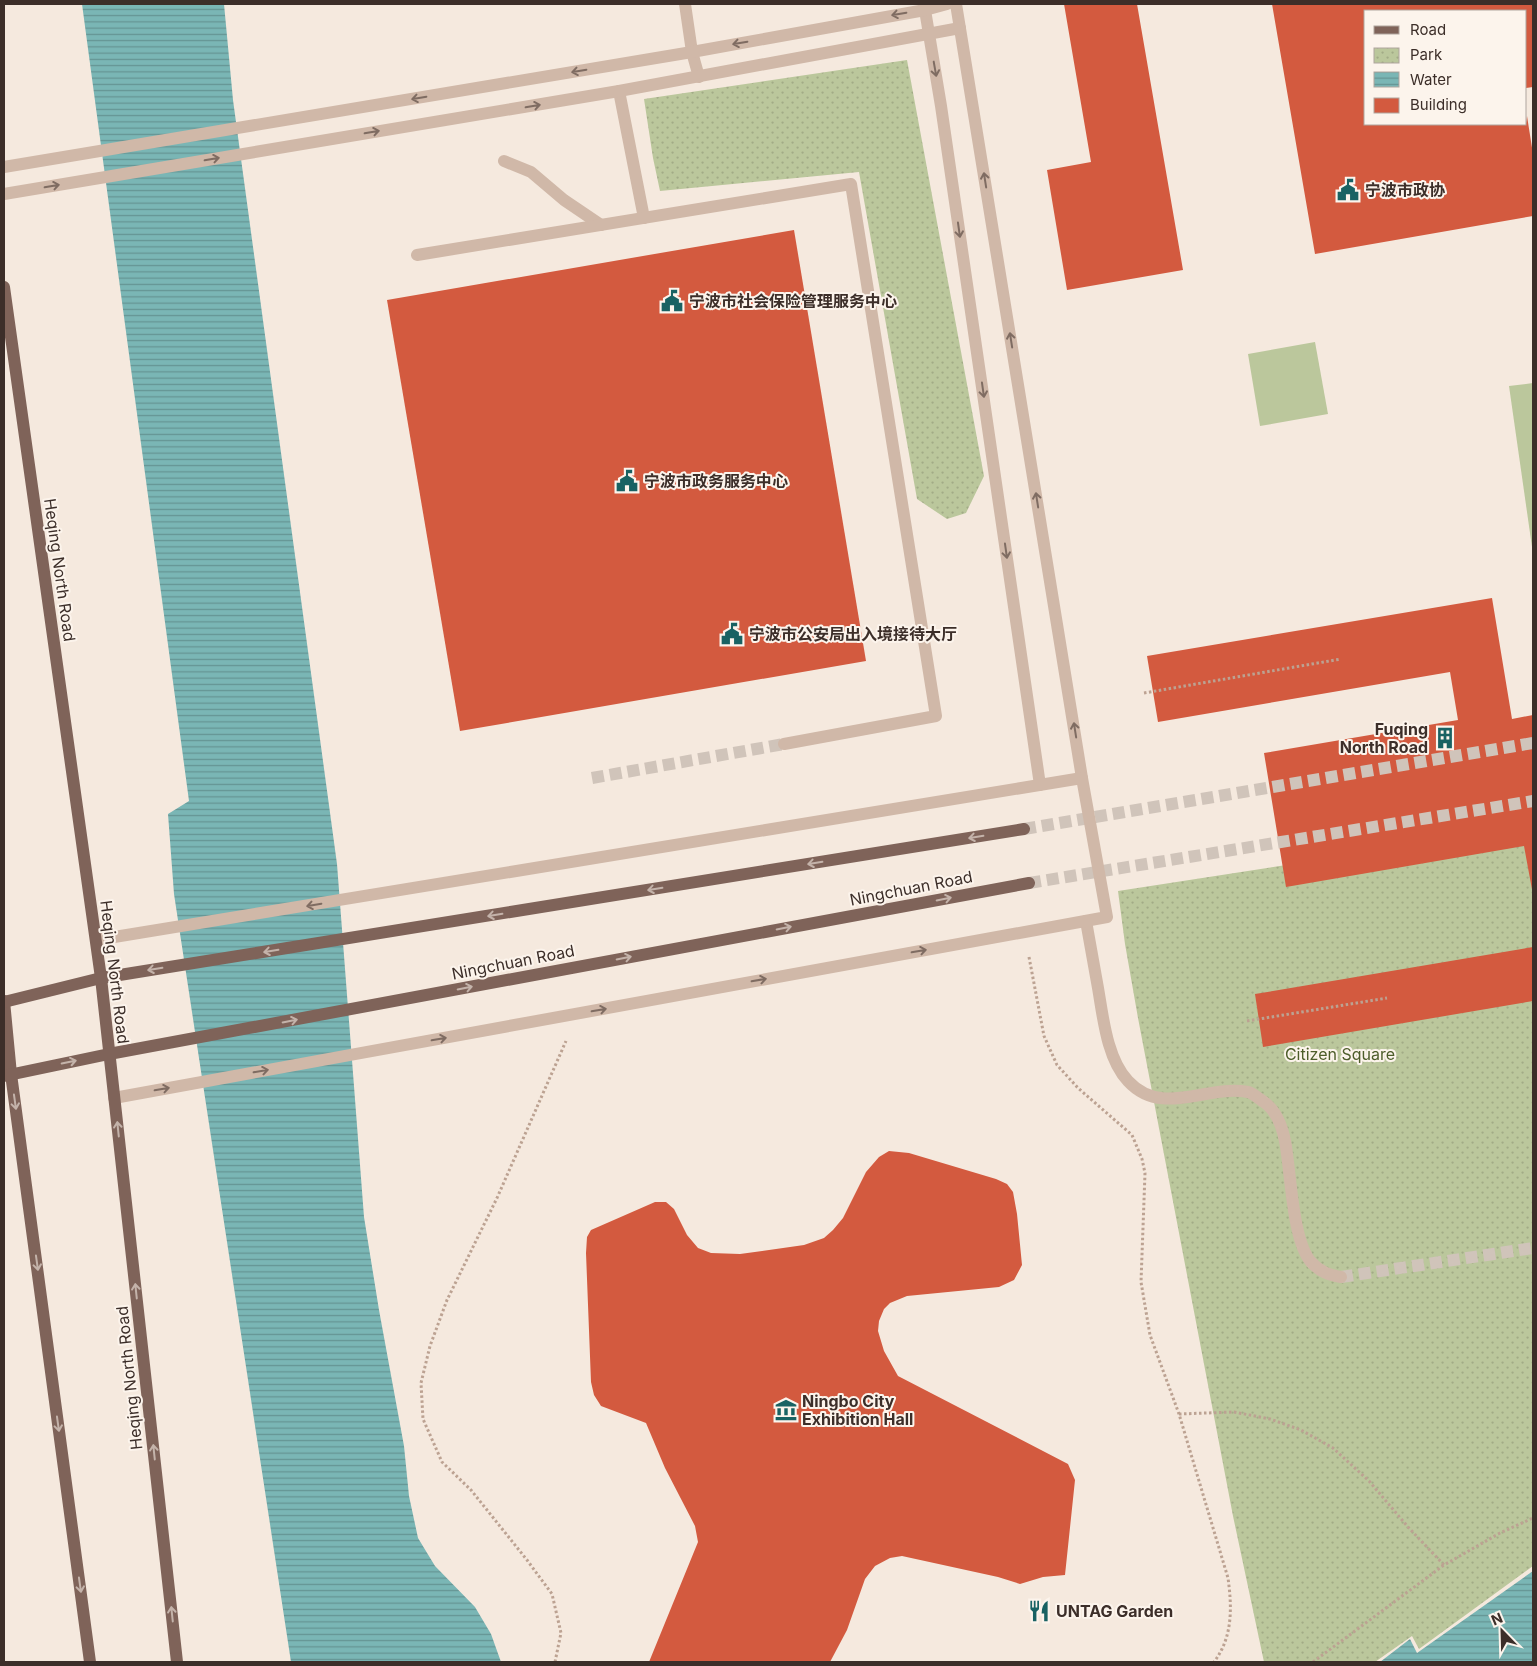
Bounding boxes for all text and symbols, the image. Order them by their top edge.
one-way arrow [892,10,908,20]
legend [1364,10,1527,125]
text: Road [1410,20,1446,39]
one-way arrow [732,39,748,49]
text: Park [1410,45,1443,64]
one-way arrow [930,61,940,77]
one-way arrow [572,66,588,76]
text: Water [1410,70,1452,89]
one-way arrow [412,93,428,103]
text: Building [1410,95,1467,114]
one-way arrow [524,100,540,110]
one-way arrow [364,127,380,137]
one-way arrow [204,154,220,164]
one-way arrow [980,172,990,188]
public building icon: 宁波市政协 [1335,177,1361,203]
place label: 宁波市政协 [1365,180,1446,200]
one-way arrow [43,181,59,191]
one-way arrow [955,221,965,237]
public building icon: 宁波市社会保险管理服务中心 [659,288,685,314]
place label: 宁波市社会保险管理服务中心 [689,291,897,311]
one-way arrow [1006,332,1016,348]
one-way arrow [978,382,988,398]
public building icon: 宁波市政务服务中心 [614,468,640,494]
place label: 宁波市政务服务中心 [644,471,788,491]
one-way arrow [1032,493,1042,509]
street label: Heqing North Road [40,497,80,643]
one-way arrow [1002,543,1012,559]
public building icon: 宁波市公安局出入境接待大厅 [719,621,745,647]
place label: 宁波市公安局出入境接待大厅 [749,624,957,644]
place label: Fuqing North Road [1340,719,1428,757]
one-way arrow [1069,722,1079,738]
building icon: Fuqing North Road [1432,725,1458,751]
one-way arrow [968,832,984,842]
one-way arrow [808,858,824,868]
street label: Ningchuan Road [848,866,974,910]
one-way arrow [647,884,663,894]
one-way arrow [936,893,952,903]
street label: Heqing North Road [96,899,134,1045]
one-way arrow [306,900,322,910]
one-way arrow [487,910,503,920]
one-way arrow [776,923,792,933]
street label: Ningchuan Road [450,940,576,984]
one-way arrow [263,946,279,956]
one-way arrow [911,946,927,956]
one-way arrow [616,953,632,963]
one-way arrow [148,965,164,975]
one-way arrow [751,975,767,985]
one-way arrow [456,983,472,992]
one-way arrow [591,1004,607,1014]
one-way arrow [281,1015,297,1025]
one-way arrow [431,1033,447,1043]
park label: Citizen Square [1285,1044,1395,1064]
one-way arrow [60,1057,76,1067]
one-way arrow [253,1066,269,1076]
one-way arrow [154,1084,170,1093]
one-way arrow [10,1094,20,1110]
one-way arrow [113,1122,123,1138]
one-way arrow [32,1255,42,1271]
one-way arrow [131,1283,141,1299]
street label: Heqing North Road [112,1305,146,1451]
place label: Ningbo City Exhibition Hall [802,1391,913,1429]
museum icon: Ningbo City Exhibition Hall [773,1397,799,1423]
one-way arrow [53,1416,63,1432]
one-way arrow [149,1445,159,1461]
one-way arrow [75,1577,85,1593]
restaurant icon: UNTAG Garden [1026,1598,1052,1624]
place label: UNTAG Garden [1056,1601,1173,1621]
one-way arrow [167,1606,177,1622]
north arrow [1477,1606,1527,1656]
text: N [1488,1609,1505,1628]

